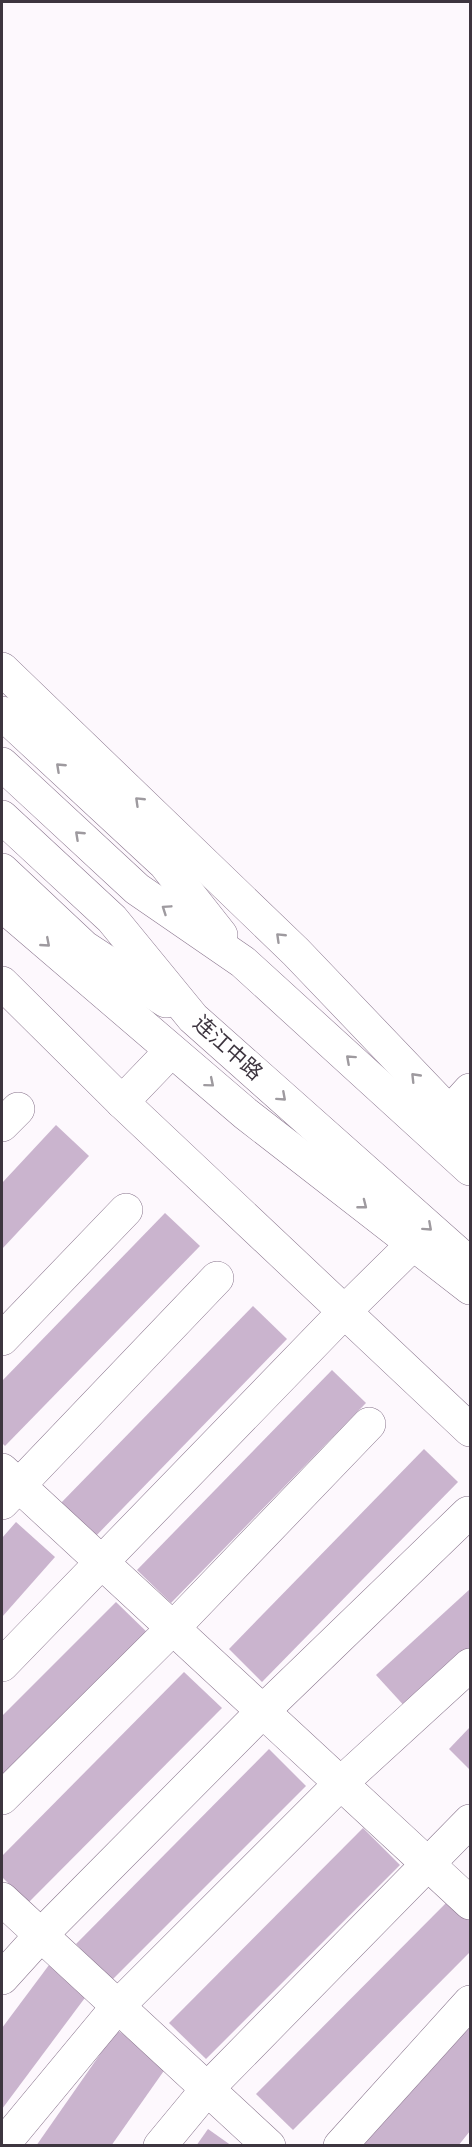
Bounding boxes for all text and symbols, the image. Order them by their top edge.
one-way arrow [57,764,68,775]
one-way arrow [136,798,147,809]
one-way arrow [75,831,85,842]
one-way arrow [162,906,173,917]
one-way arrow [276,933,287,944]
one-way arrow [39,936,50,947]
street label: 连江中路 [188,1011,267,1086]
one-way arrow [346,1055,356,1066]
one-way arrow [412,1073,423,1084]
one-way arrow [203,1076,214,1087]
one-way arrow [276,1090,286,1101]
one-way arrow [356,1197,367,1208]
one-way arrow [421,1220,432,1231]

